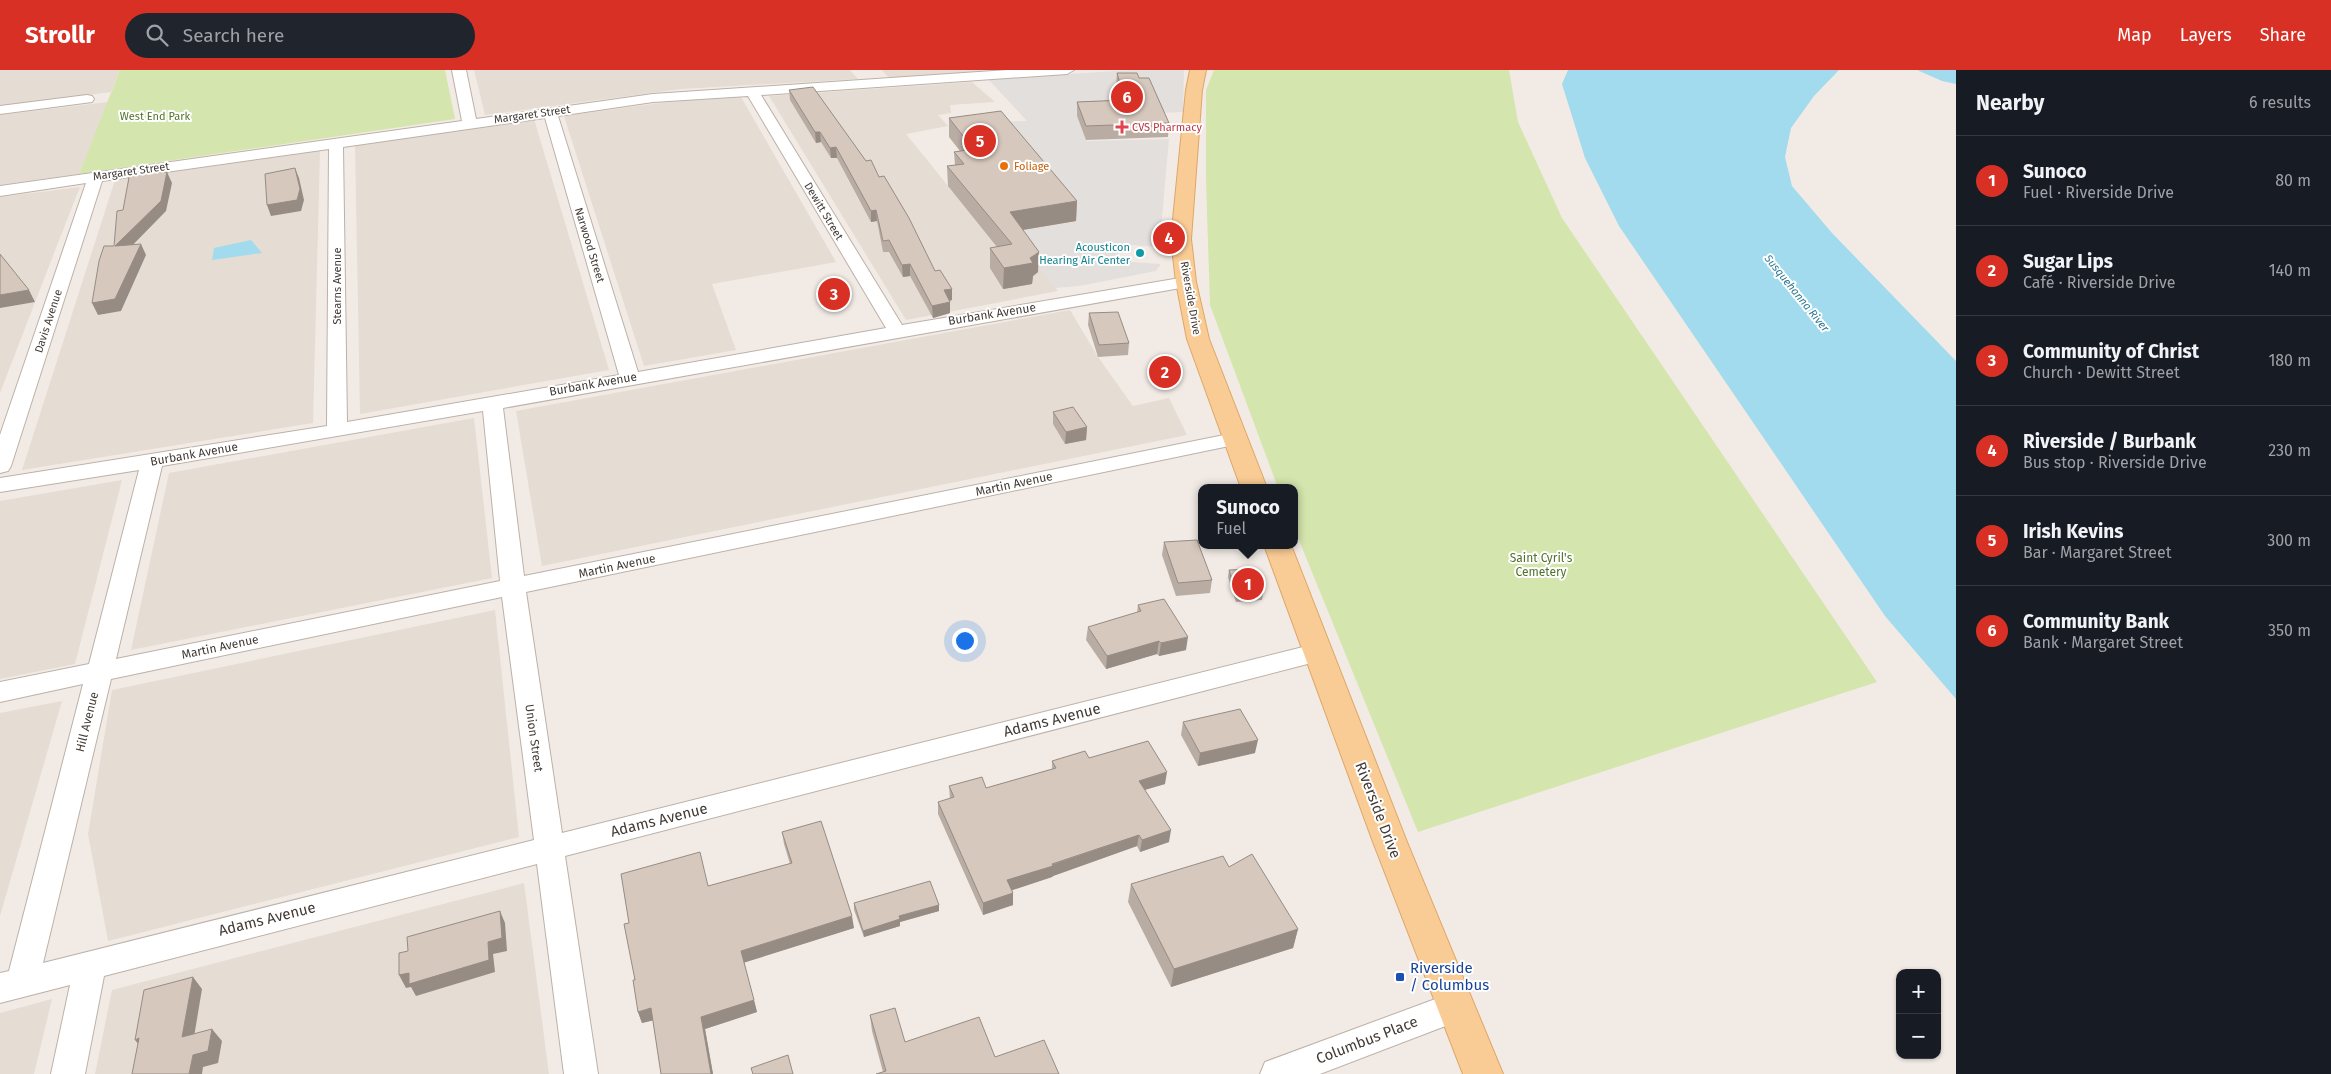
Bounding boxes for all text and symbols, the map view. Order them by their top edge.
search box [125,13,475,58]
text: Strollr [25,21,95,49]
icon: search [143,21,171,49]
text: Search here [183,24,284,47]
text: Map [2117,24,2152,46]
text: Layers [2180,24,2232,46]
text: Share [2260,24,2306,46]
pin: 6 [1111,78,1143,116]
text: Nearby [1976,90,2044,116]
text: 6 results [2249,93,2311,112]
street label: Margaret Street [493,103,571,126]
park label: West End Park [120,110,191,123]
marker: CVS Pharmacy [1116,121,1128,133]
place label: CVS Pharmacy [1132,121,1203,134]
pin: 5 [964,122,996,160]
street label: Margaret Street [92,160,170,183]
marker: Foliage [998,160,1010,172]
place label: Foliage [1014,160,1049,173]
text: Sunoco [2023,160,2087,183]
text: 1 [1988,171,1996,190]
text: 80 m [2275,171,2311,190]
street label: Dewitt Street [801,180,846,242]
text: Fuel · Riverside Drive [2023,183,2174,202]
street label: Narwood Street [572,206,607,284]
pin: 4 [1153,219,1185,257]
place label: Acousticon Hearing Air Center [1039,241,1131,267]
marker: Acousticon Hearing Air Center [1134,247,1146,259]
street label: Stearns Avenue [331,248,344,324]
text: Sugar Lips [2023,250,2113,273]
water label: Susquehanna River [1761,252,1832,335]
street label: Riverside Drive [1178,260,1203,336]
text: 2 [1988,261,1996,280]
text: 140 m [2269,261,2311,280]
text: Café · Riverside Drive [2023,273,2175,292]
pin: 3 [818,275,850,313]
street label: Davis Avenue [32,288,65,354]
street label: Burbank Avenue [947,300,1037,328]
text: Community of Christ [2023,340,2199,363]
text: 3 [1988,351,1996,370]
text: 180 m [2268,351,2311,370]
pin: 2 [1149,353,1181,391]
text: Church · Dewitt Street [2023,363,2180,382]
street label: Burbank Avenue [548,369,638,399]
text: Riverside / Burbank [2023,430,2196,453]
street label: Burbank Avenue [149,439,239,469]
text: 4 [1987,441,1997,460]
text: 230 m [2268,441,2311,460]
text: Bus stop · Riverside Drive [2023,453,2207,472]
street label: Martin Avenue [974,469,1054,499]
popup [1198,484,1298,549]
text: Sunoco [1216,496,1280,519]
text: Fuel [1216,519,1246,538]
text: Irish Kevins [2023,520,2123,543]
text: 5 [1988,531,1996,550]
text: 300 m [2267,531,2311,550]
text: Bar · Margaret Street [2023,543,2172,562]
street label: Martin Avenue [577,551,657,581]
park label: Saint Cyril's Cemetery [1510,551,1573,579]
pin: 1 [1232,565,1264,603]
text: Community Bank [2023,610,2169,633]
text: 6 [1987,621,1997,640]
text: 350 m [2268,621,2311,640]
your location [952,628,978,654]
street label: Martin Avenue [180,632,260,662]
text: Bank · Margaret Street [2023,633,2183,652]
street label: Hill Avenue [73,690,101,754]
street label: Adams Avenue [1002,699,1102,741]
street label: Union Street [522,703,546,773]
street label: Riverside Drive [1351,759,1405,861]
street label: Adams Avenue [609,799,709,841]
street label: Adams Avenue [217,898,317,940]
place label: Riverside / Columbus [1410,959,1489,994]
map controls [1896,969,1941,1059]
button: + [1896,969,1941,1014]
marker: Riverside / Columbus [1394,971,1406,983]
street label: Columbus Place [1314,1012,1420,1068]
button: − [1896,1014,1941,1059]

